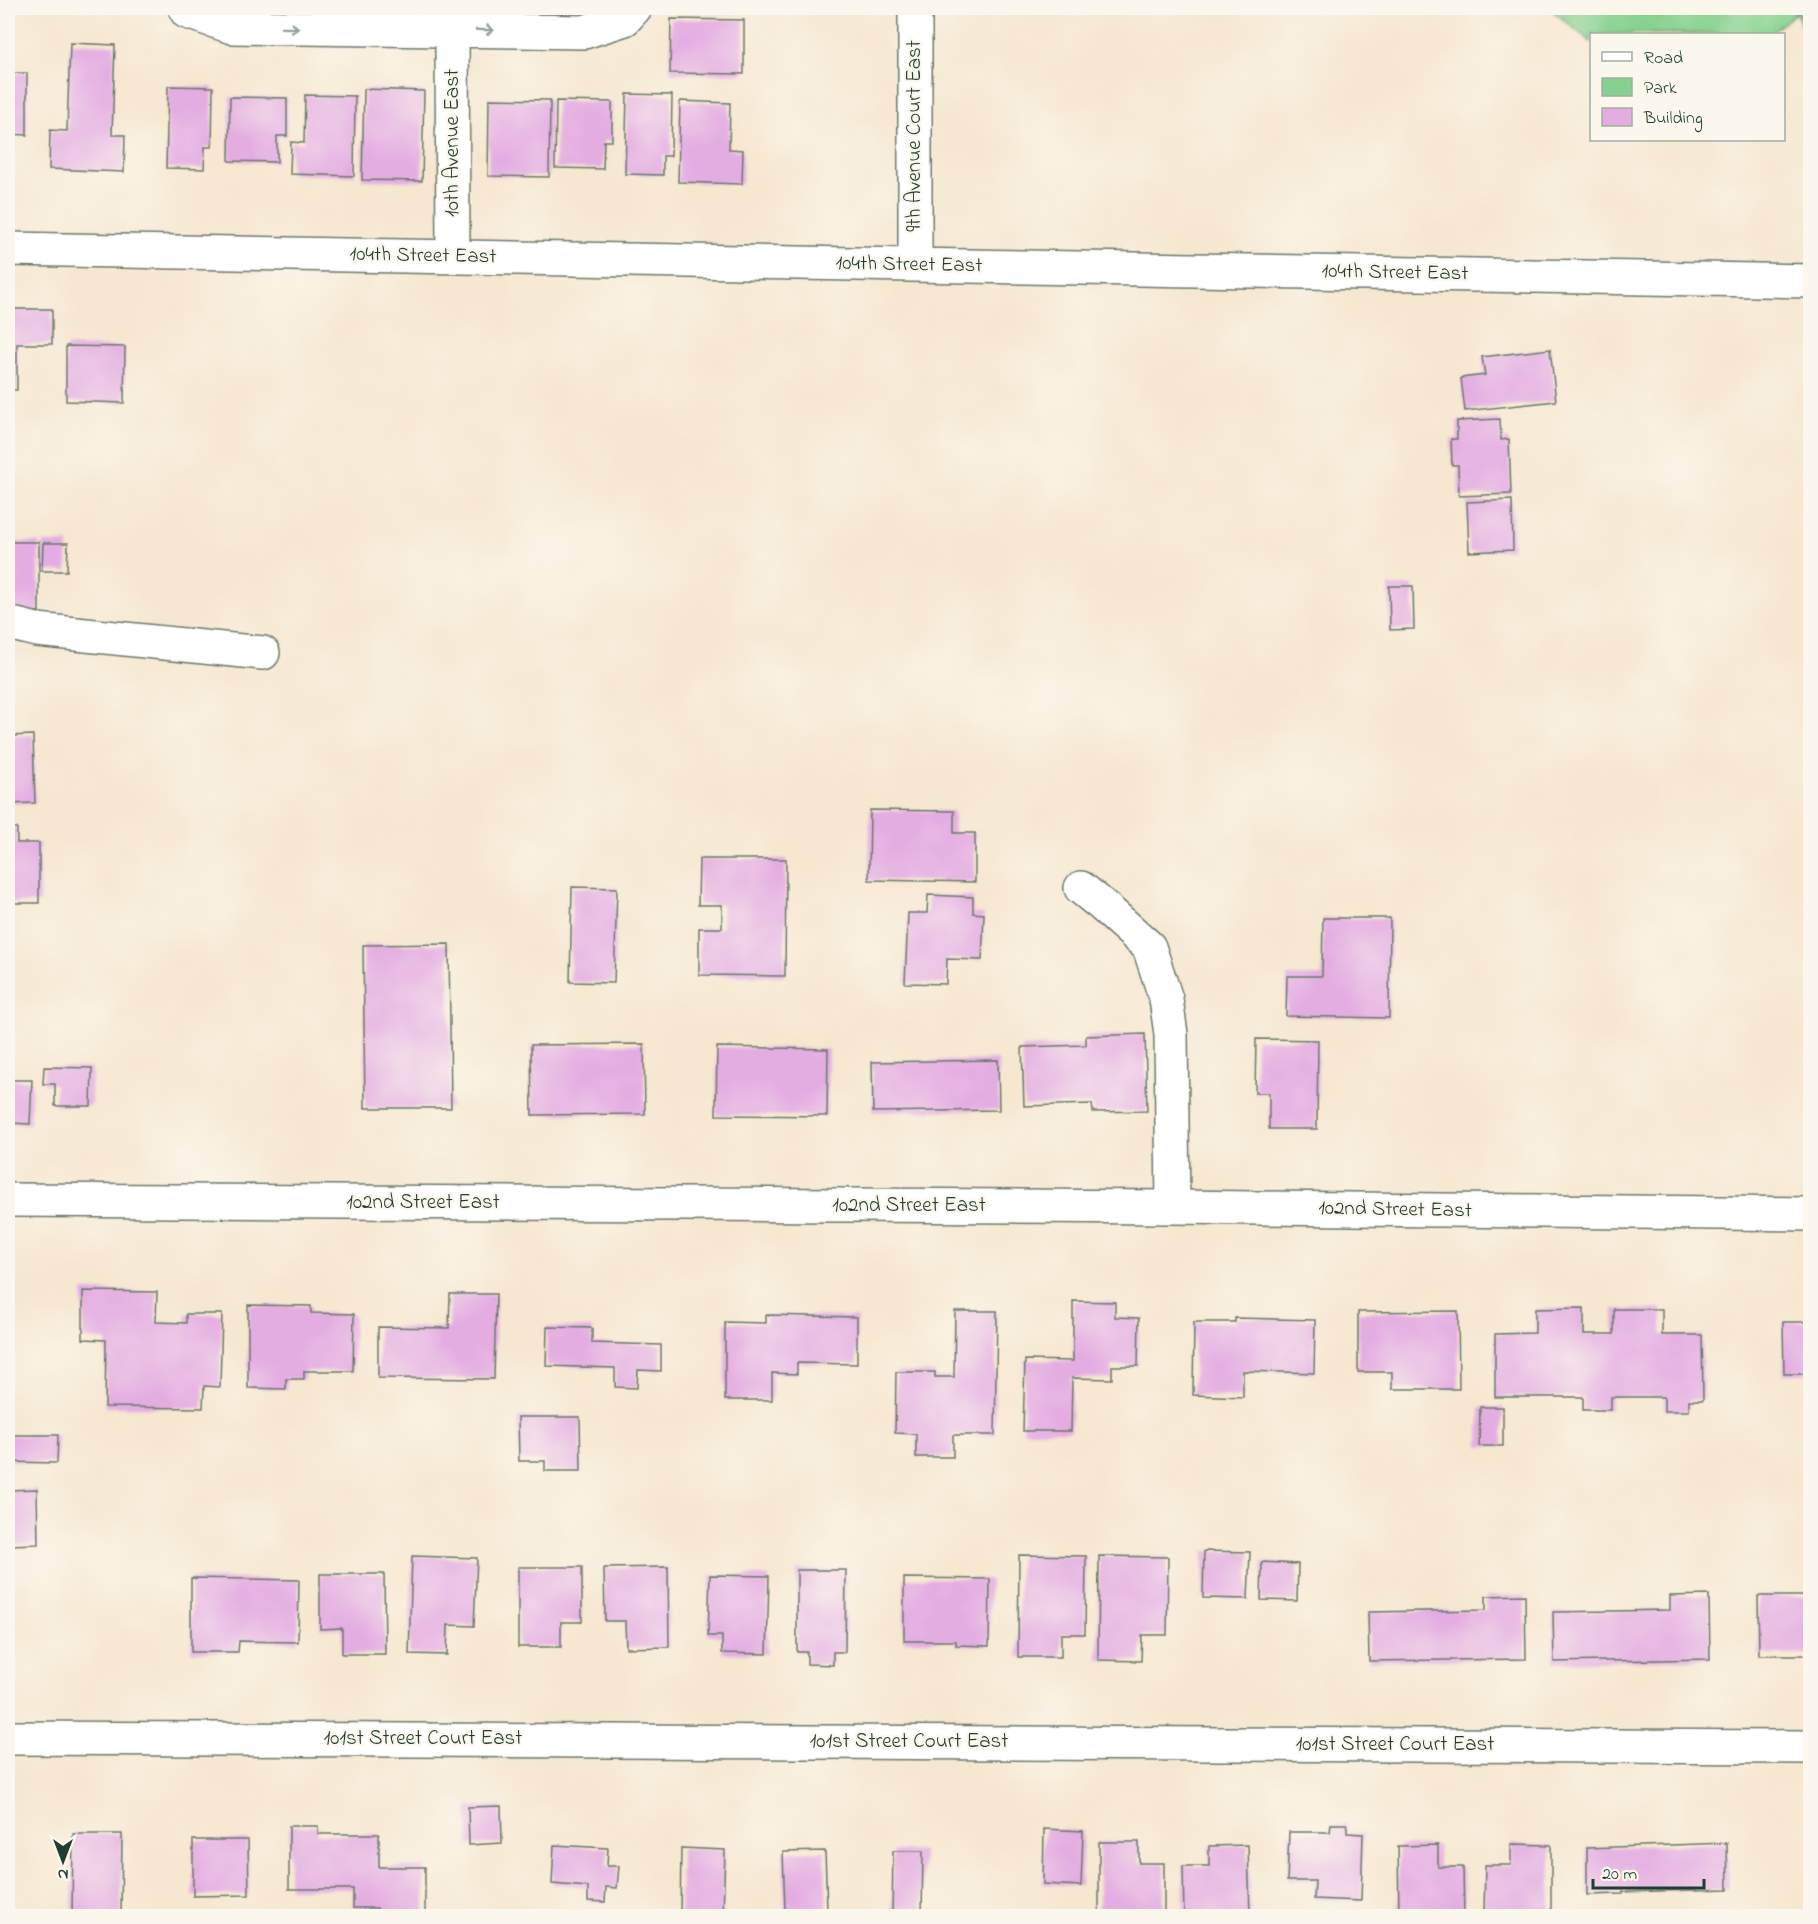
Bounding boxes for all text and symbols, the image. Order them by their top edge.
one-way arrow [280,22,300,34]
one-way arrow [475,24,495,36]
legend [1590,33,1785,141]
street label: 9th Avenue Court East [900,40,930,232]
text: Road [1644,46,1683,72]
street label: 10th Avenue East [438,69,468,217]
text: Park [1644,76,1677,102]
text: Building [1643,106,1703,133]
street label: 104th Street East [349,240,497,272]
street label: 104th Street East [835,249,983,281]
street label: 104th Street East [1321,257,1469,289]
street label: 102nd Street East [346,1188,500,1218]
street label: 102nd Street East [832,1191,986,1221]
street label: 102nd Street East [1318,1194,1472,1226]
street label: 101st Street Court East [324,1724,522,1754]
street label: 101st Street Court East [810,1727,1008,1757]
street label: 101st Street Court East [1296,1730,1494,1760]
north arrow [33,1831,93,1891]
scale bar [1593,1852,1704,1890]
text: N [57,1862,68,1886]
text: 20 m [1602,1862,1637,1888]

